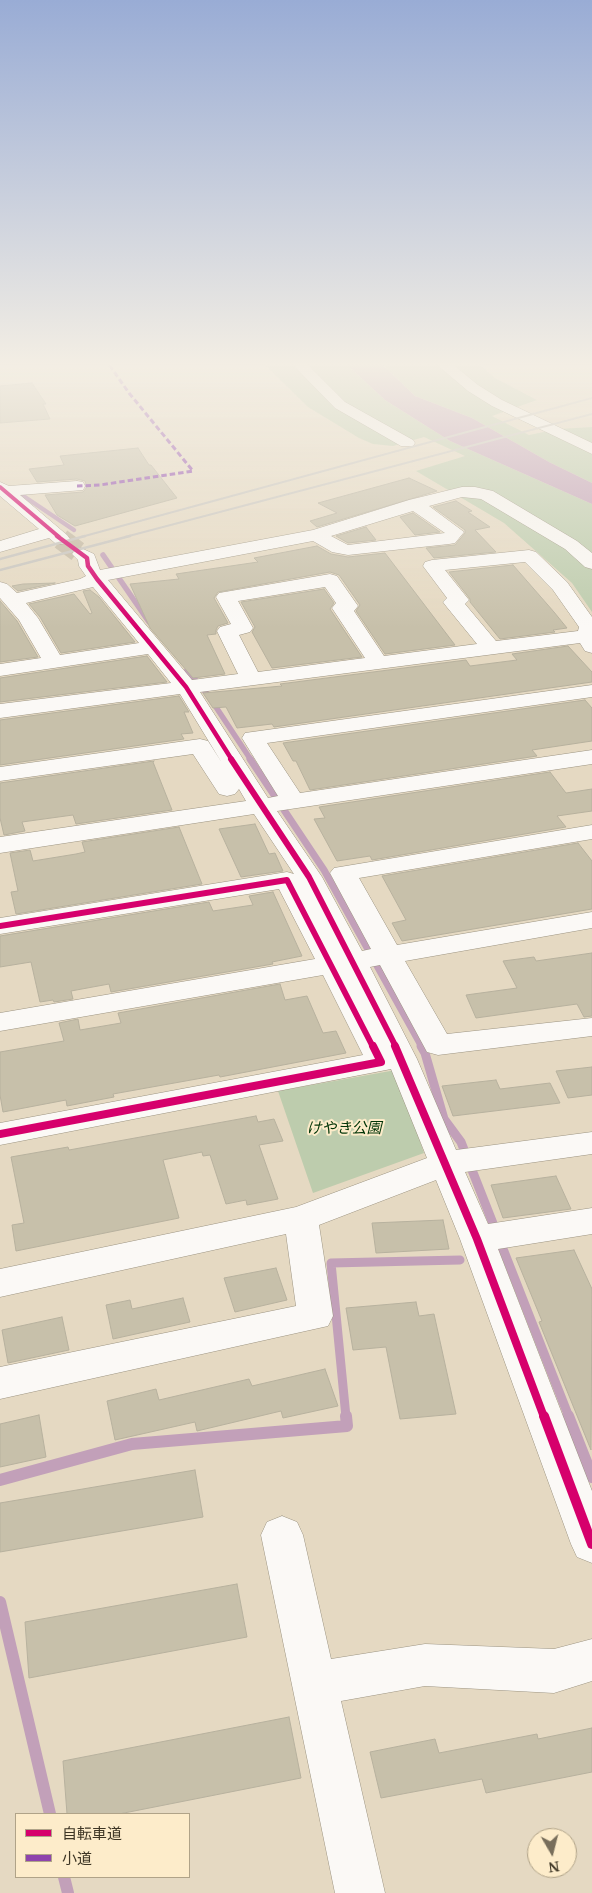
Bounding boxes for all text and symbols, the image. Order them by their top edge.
park label: けやき公園 [307,1120,381,1138]
legend [15,1813,190,1878]
text: 自転車道 [62,1823,122,1843]
north arrow [527,1828,577,1878]
text: 小道 [62,1848,92,1868]
text: N [547,1857,561,1878]

